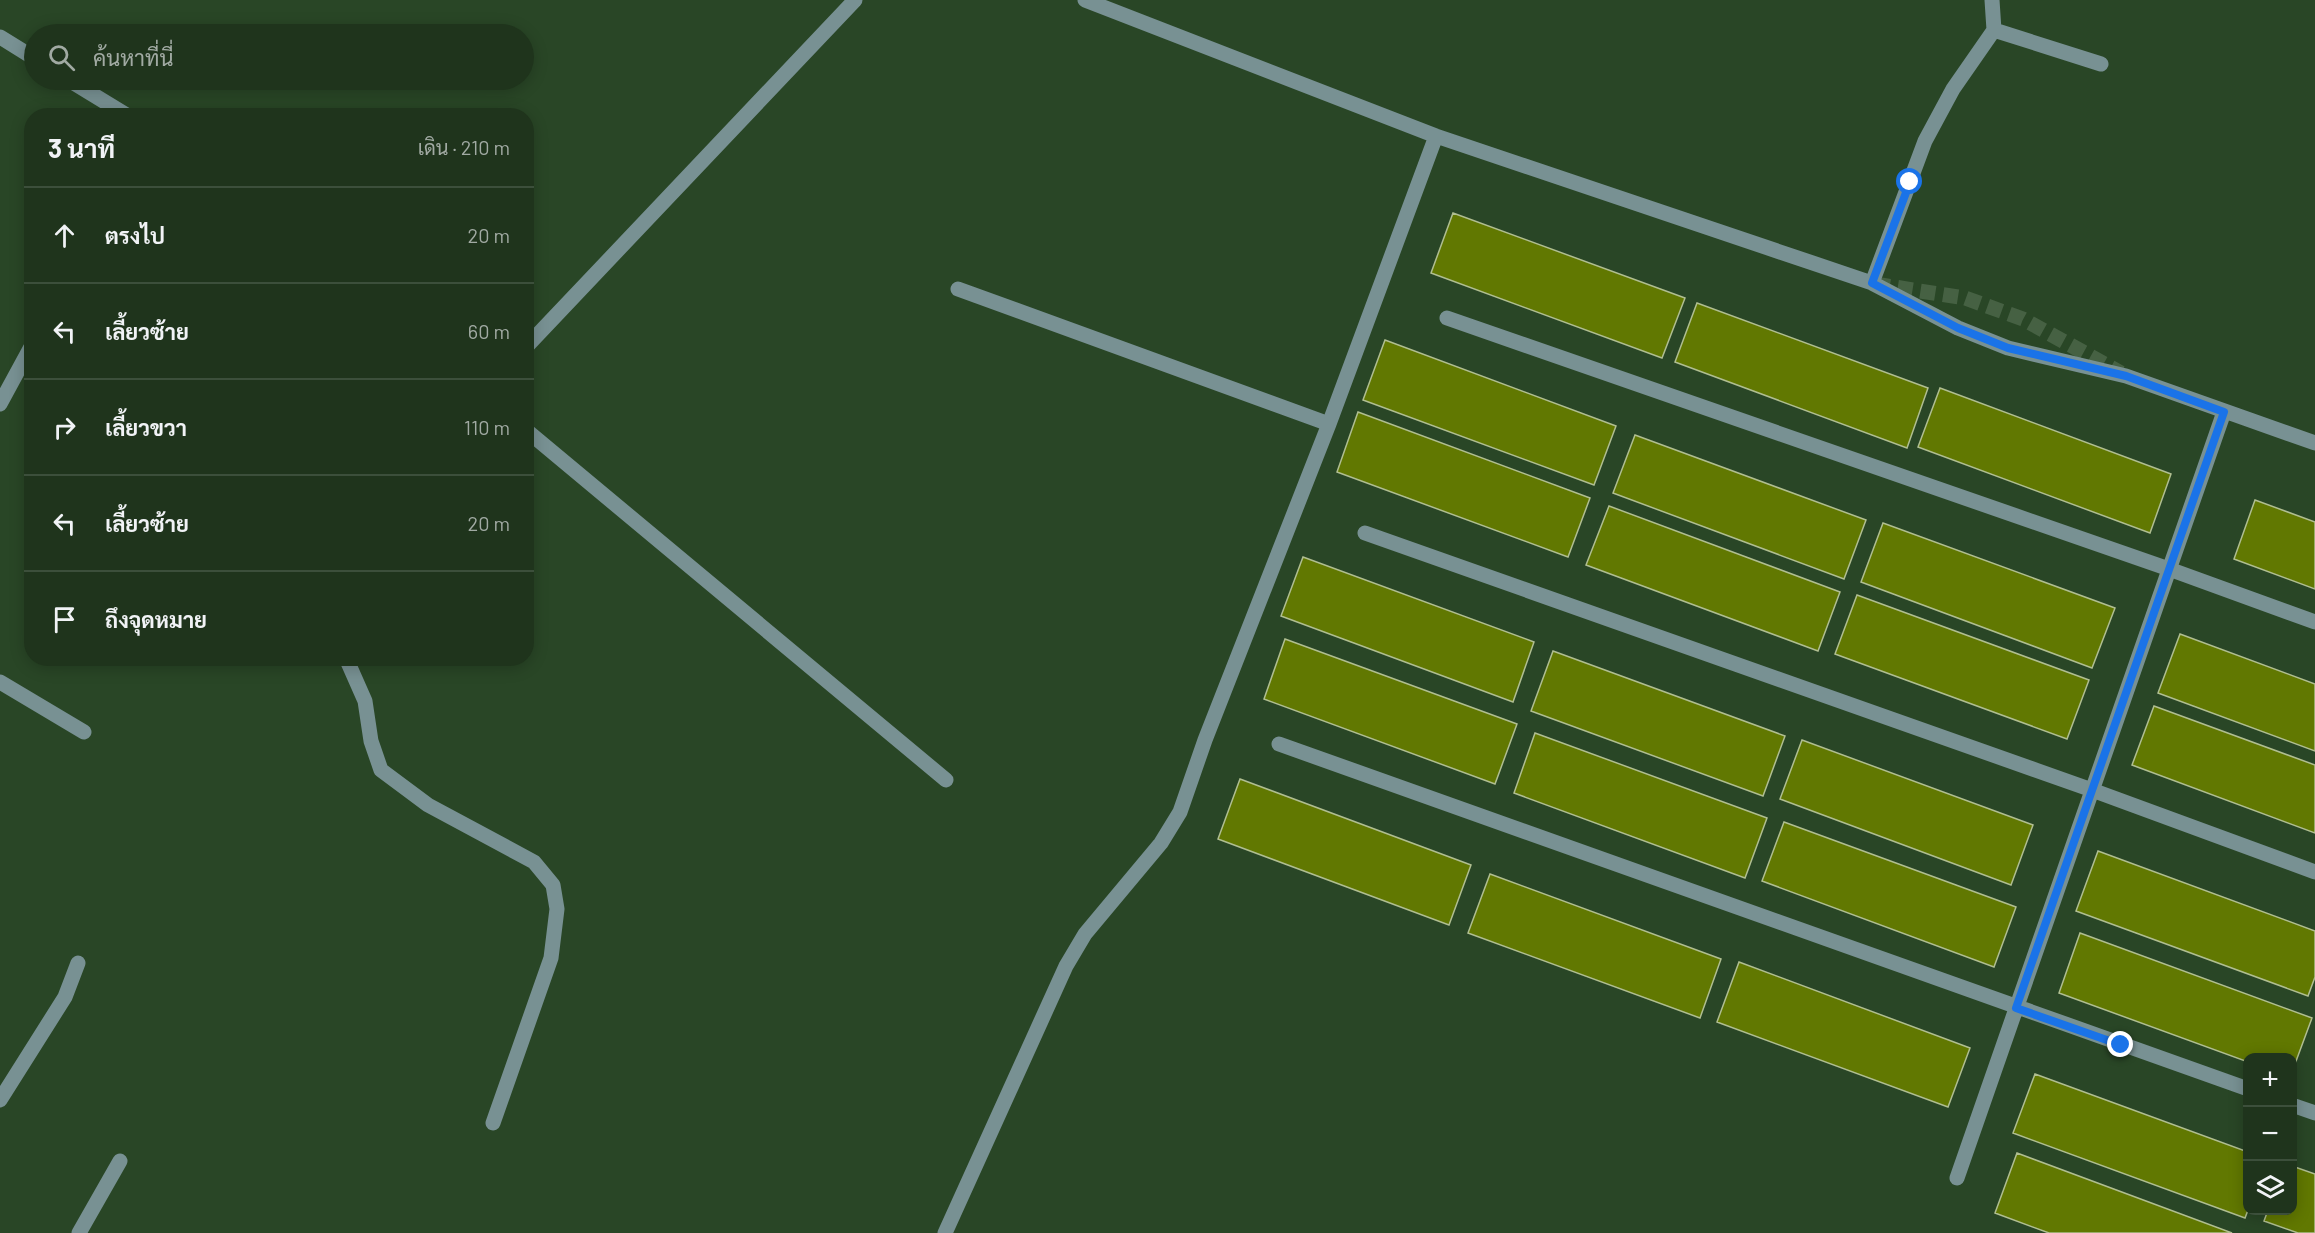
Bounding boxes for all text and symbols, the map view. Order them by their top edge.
search box [24,24,534,90]
icon: search [45,41,78,74]
text: ค้นหาที่นี่ [93,44,173,70]
text: 3 นาที [48,132,115,163]
text: เดิน · 210 m [418,135,510,159]
route start [1896,168,1922,194]
icon: ahead [48,219,81,252]
text: ตรงไป [105,222,165,248]
text: 20 m [467,223,510,247]
icon: left [48,315,81,348]
text: เลี้ยวซ้าย [105,318,189,344]
text: 60 m [468,319,510,343]
icon: right [48,411,81,444]
text: เลี้ยวขวา [105,414,187,440]
text: 110 m [464,415,510,439]
icon: left [48,507,81,540]
text: เลี้ยวซ้าย [105,510,189,536]
text: 20 m [467,511,510,535]
icon: arrive [48,603,81,636]
text: ถึงจุดหมาย [105,606,207,632]
route end [2107,1031,2133,1057]
map controls [2243,1053,2297,1215]
button: + [2243,1053,2297,1107]
button: − [2243,1107,2297,1161]
button: layers [2243,1161,2297,1215]

